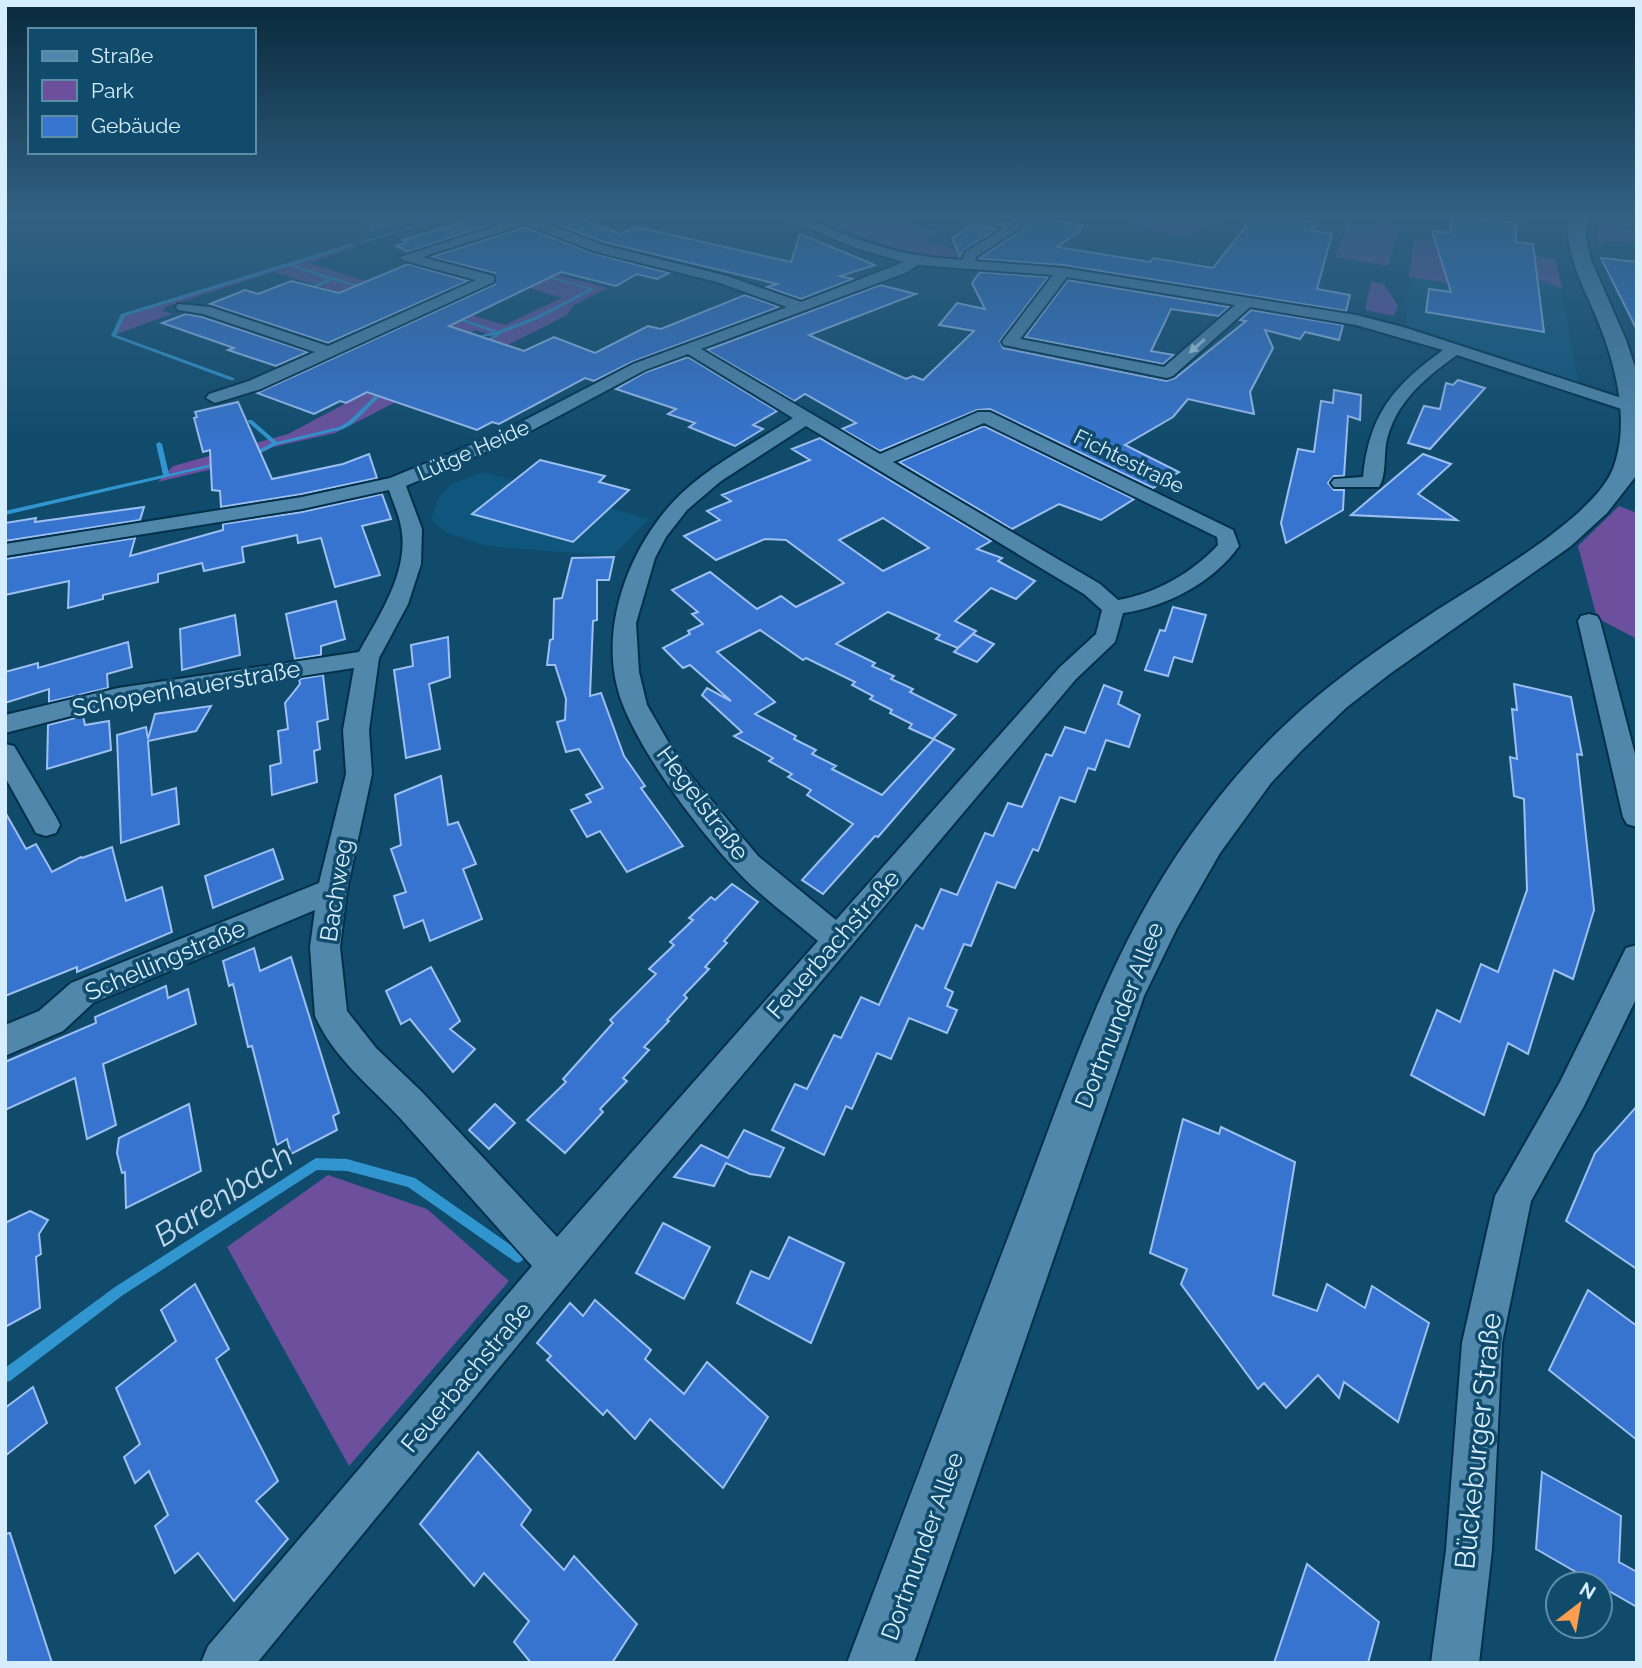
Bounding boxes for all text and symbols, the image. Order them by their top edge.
legend [28,28,256,154]
text: Straße [91,43,153,68]
text: Park [91,78,134,103]
text: Gebäude [91,113,181,138]
one-way arrow [1188,338,1206,354]
street label: Lütge Heide [413,414,533,486]
street label: Fichtestraße [1070,424,1188,498]
street label: Schopenhauerstraße [70,654,302,722]
street label: Hegelstraße [651,740,755,866]
street label: Bachweg [314,836,358,944]
street label: Feuerbachstraße [760,864,906,1024]
street label: Schellingstraße [80,913,250,1007]
street label: Dortmunder Allee [1068,918,1170,1112]
water label: Barenbach [147,1136,299,1254]
street label: Feuerbachstraße [395,1296,537,1458]
street label: Bückeburger Straße [1448,1311,1508,1571]
street label: Dortmunder Allee [875,1448,969,1644]
north arrow [1544,1570,1614,1640]
text: N [1576,1577,1600,1604]

